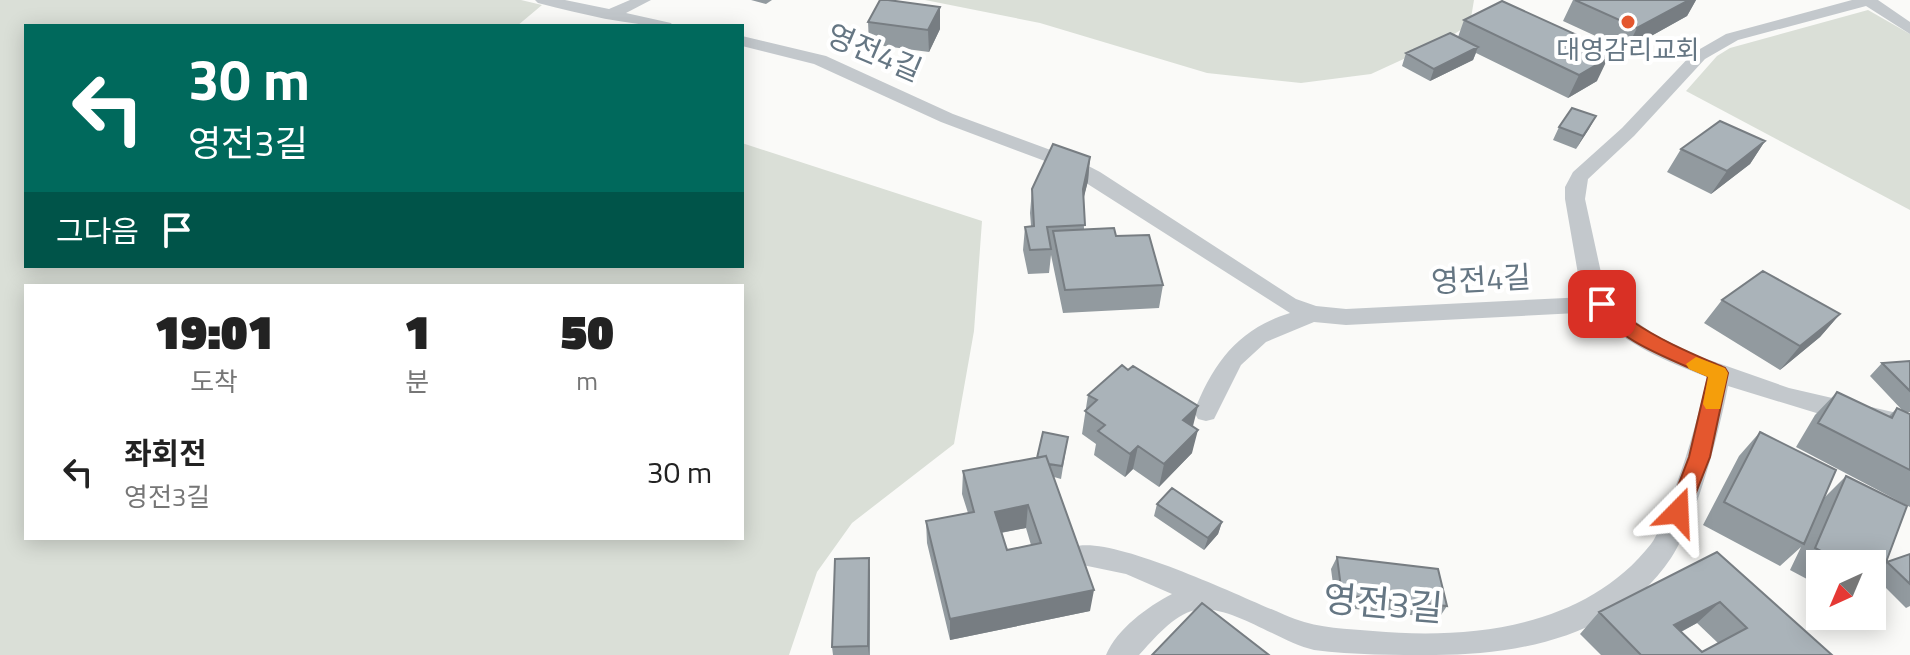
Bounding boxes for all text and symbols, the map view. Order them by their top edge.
street label: 영전4길 [820,11,929,93]
marker: 대영감리교회 [1619,13,1637,31]
place label: 대영감리교회 [1556,30,1700,69]
text: 30 m [188,37,310,122]
icon: left [56,56,160,160]
text: 영전3길 [188,115,308,170]
text: 그다음 [56,208,139,254]
icon: arrive [155,208,199,252]
street label: 영전4길 [1430,253,1532,305]
pin [1568,270,1636,338]
icon: arrive [1580,282,1624,326]
text: 19:01 [154,295,274,368]
text: 1 [404,295,431,368]
text: 50 [561,295,614,368]
text: m [576,361,598,400]
text: 도착 [190,362,238,401]
text: 분 [405,362,429,401]
text: 좌회전 [124,430,207,476]
text: 30 m [647,449,712,495]
icon: left [56,450,100,494]
position arrow [1636,470,1720,554]
text: 영전3길 [124,477,210,516]
north arrow [1806,550,1886,630]
map controls [1806,550,1886,630]
street label: 영전3길 [1321,570,1445,635]

